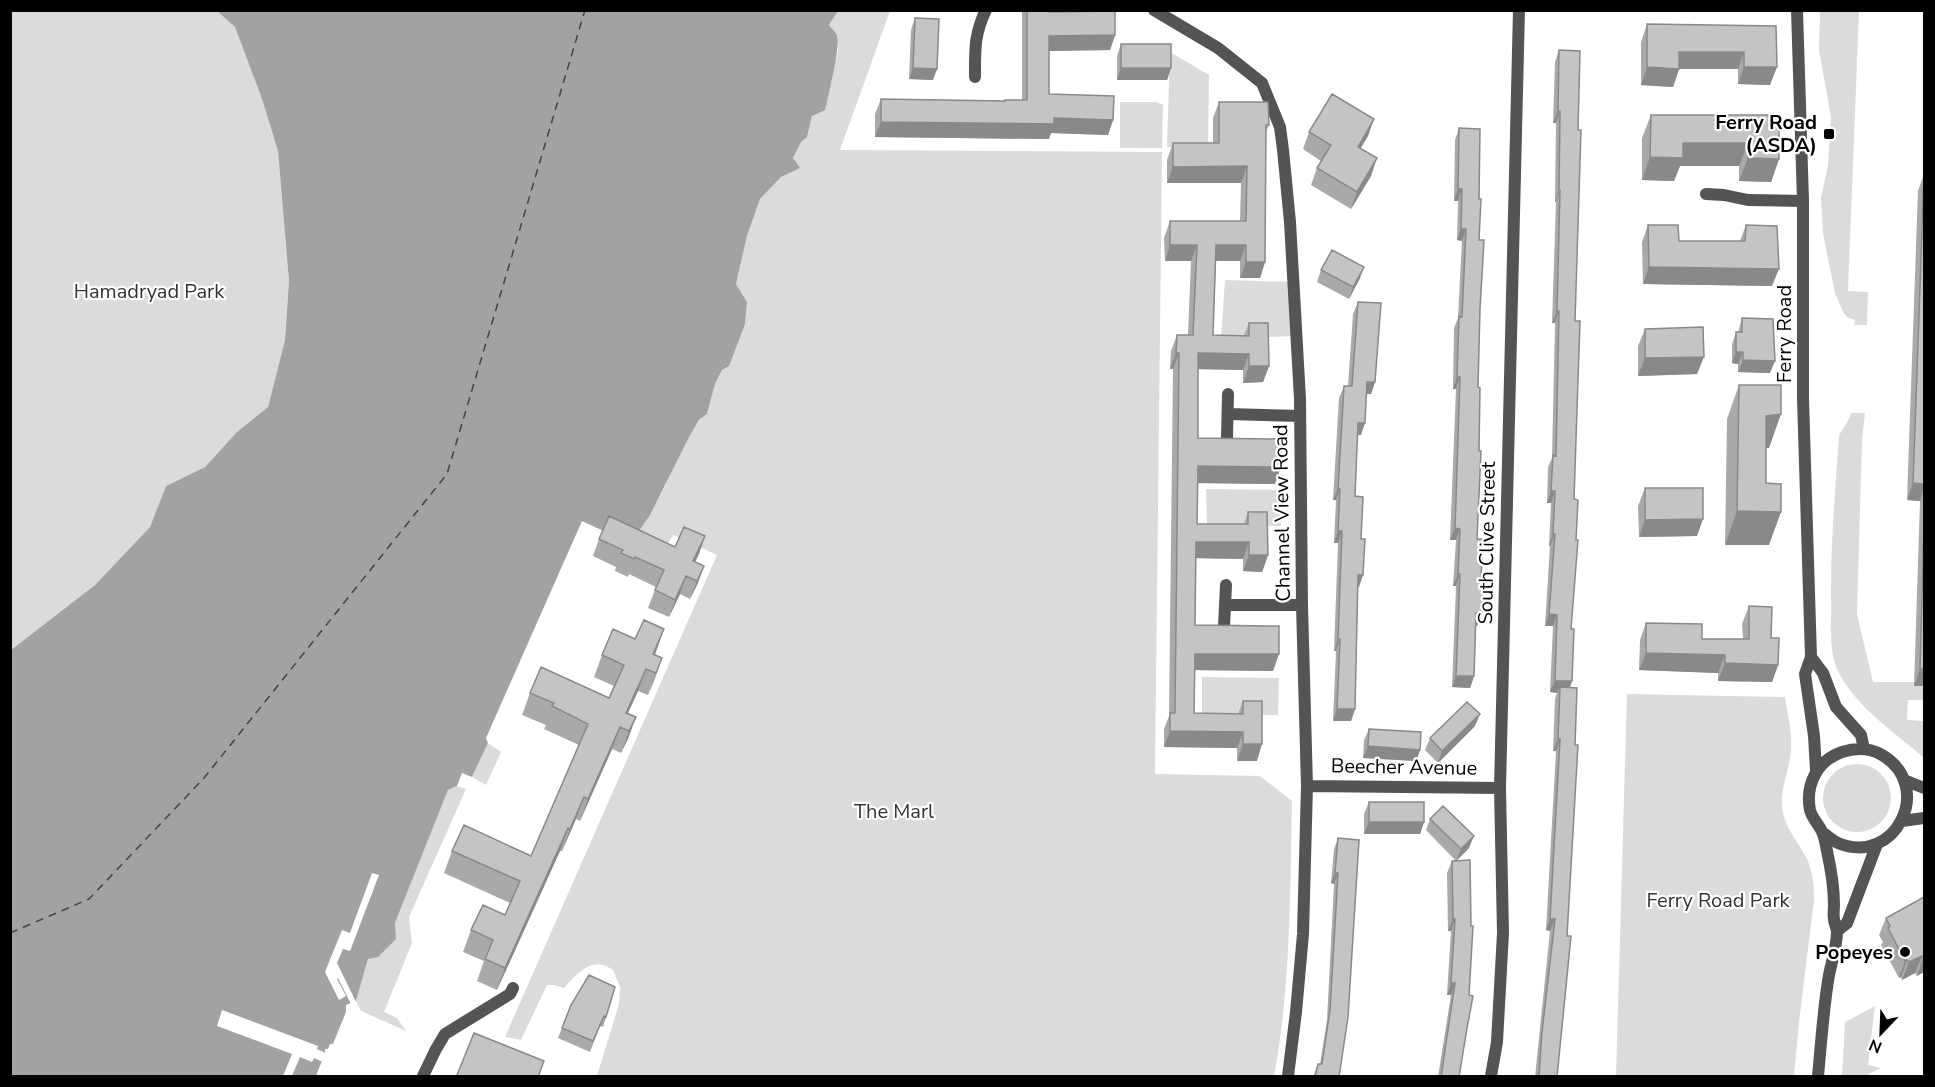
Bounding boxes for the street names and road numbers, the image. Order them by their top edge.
street label: Ferry Road [1771,285,1798,383]
street label: Channel View Road [1267,424,1297,602]
street label: South Clive Street [1472,460,1502,625]
street label: Beecher Avenue [1331,752,1477,782]

